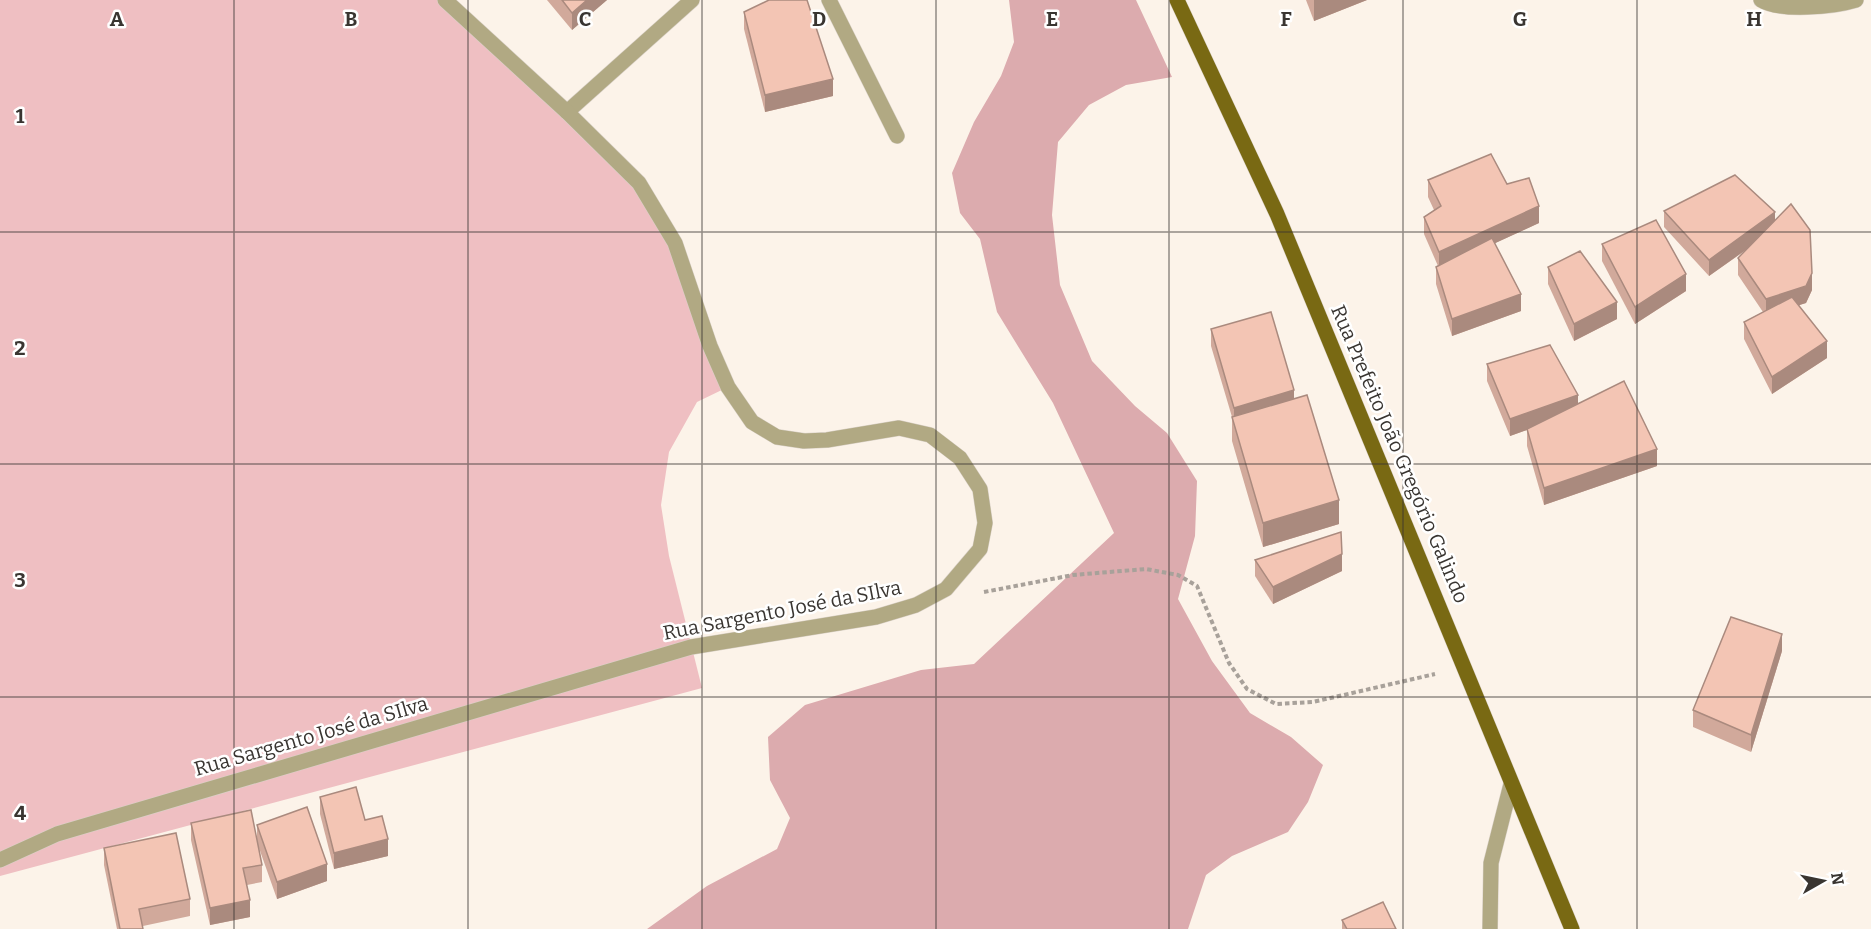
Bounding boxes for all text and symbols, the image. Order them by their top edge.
text: A [110,7,125,31]
text: B [345,7,358,31]
text: C [579,7,591,31]
text: D [812,7,826,31]
text: E [1046,7,1058,31]
text: F [1280,7,1292,31]
text: G [1513,7,1527,31]
text: H [1746,7,1762,31]
text: 1 [16,104,25,128]
street label: Rua Prefeito João Gregório Galindo [1326,301,1474,607]
text: 2 [14,336,26,360]
text: 3 [14,568,26,592]
street label: Rua Sargento José da SIlva [661,575,903,645]
street label: Rua Sargento José da SIlva [191,691,431,781]
text: 4 [14,801,26,825]
north arrow [1793,851,1853,911]
text: N [1827,871,1848,886]

